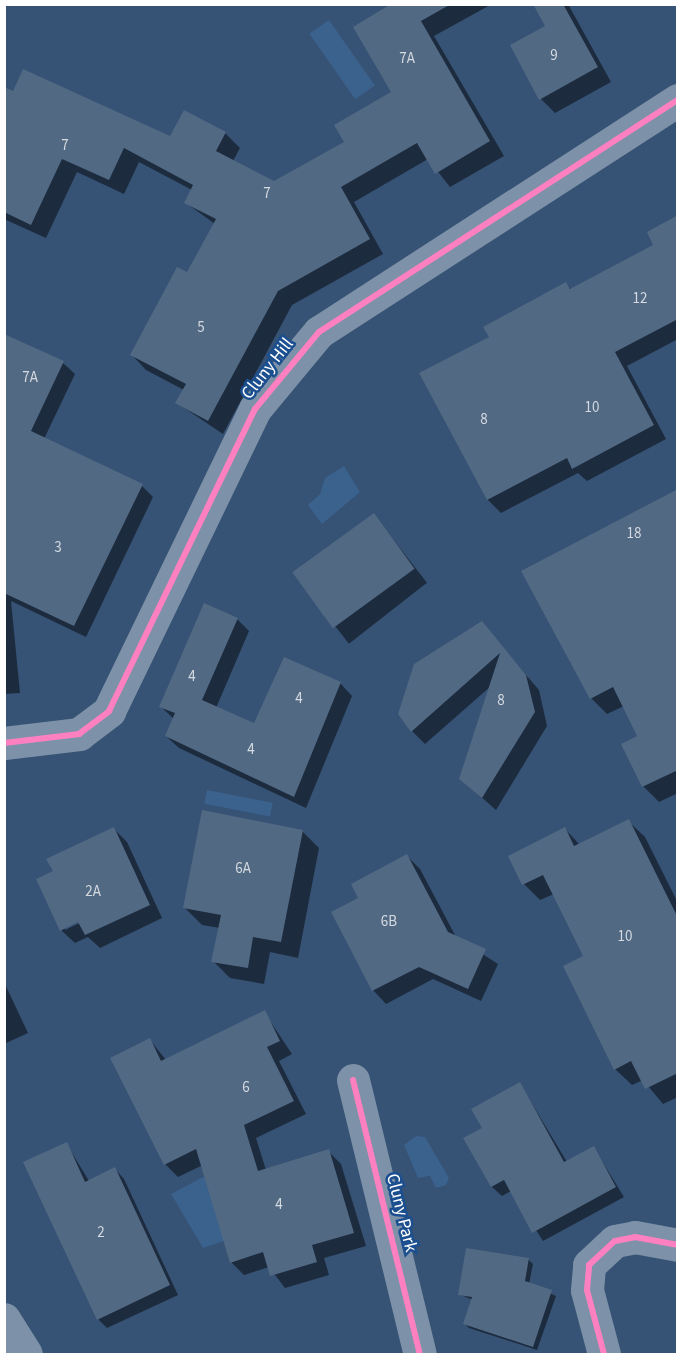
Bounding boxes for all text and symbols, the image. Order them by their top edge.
house number: 9 [550,47,558,65]
house number: 7A [399,50,415,68]
house number: 7 [61,137,69,155]
house number: 7 [263,185,271,203]
house number: 12 [633,290,647,308]
house number: 5 [197,319,205,337]
street label: Cluny Hill [237,334,299,404]
house number: 7A [22,369,38,387]
house number: 10 [585,399,599,417]
house number: 8 [480,411,488,429]
house number: 18 [627,525,641,543]
house number: 3 [54,539,62,557]
house number: 4 [188,668,196,686]
house number: 4 [295,690,303,708]
house number: 8 [497,692,505,710]
house number: 4 [247,741,255,759]
house number: 6A [235,860,251,878]
house number: 2A [85,883,101,901]
house number: 6B [381,913,397,931]
house number: 10 [618,928,632,946]
house number: 6 [242,1079,250,1097]
street label: Cluny Park [381,1171,421,1255]
house number: 4 [275,1196,283,1214]
house number: 2 [97,1224,105,1242]

